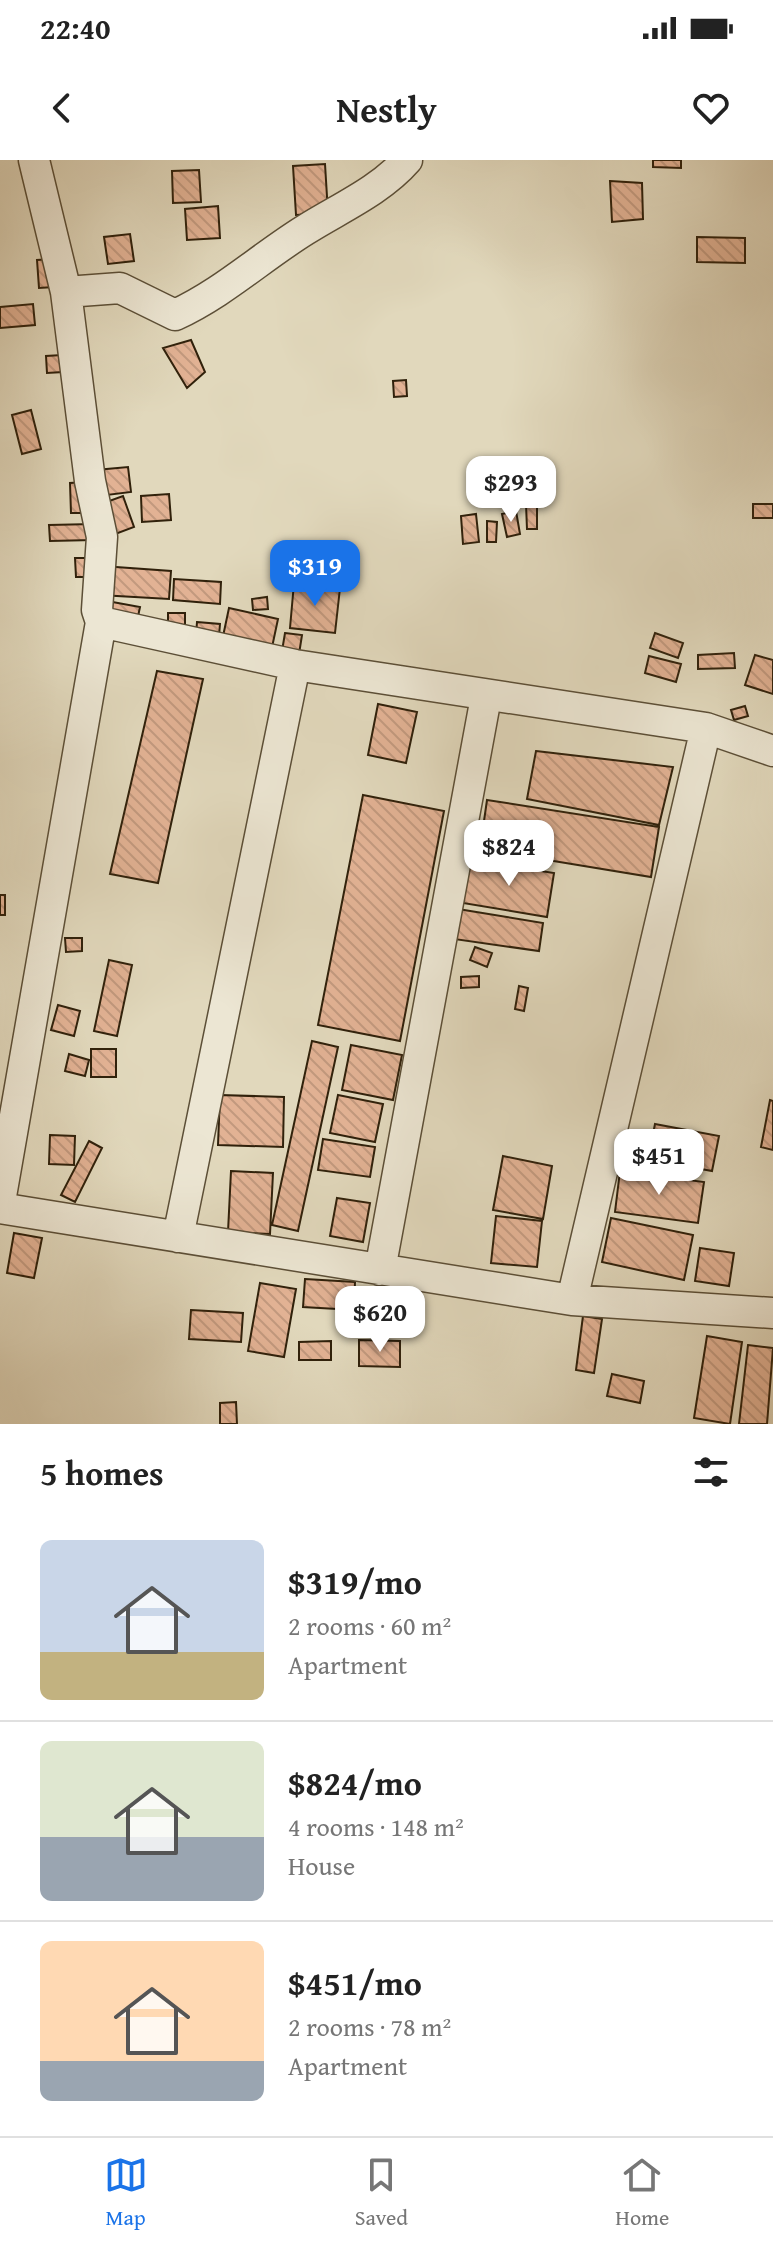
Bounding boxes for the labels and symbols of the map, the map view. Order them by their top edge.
pin: $293 [464,456,558,524]
pin: $319 [268,540,362,608]
pin: $824 [462,820,556,888]
pin: $451 [612,1129,706,1197]
pin: $620 [333,1286,427,1354]

